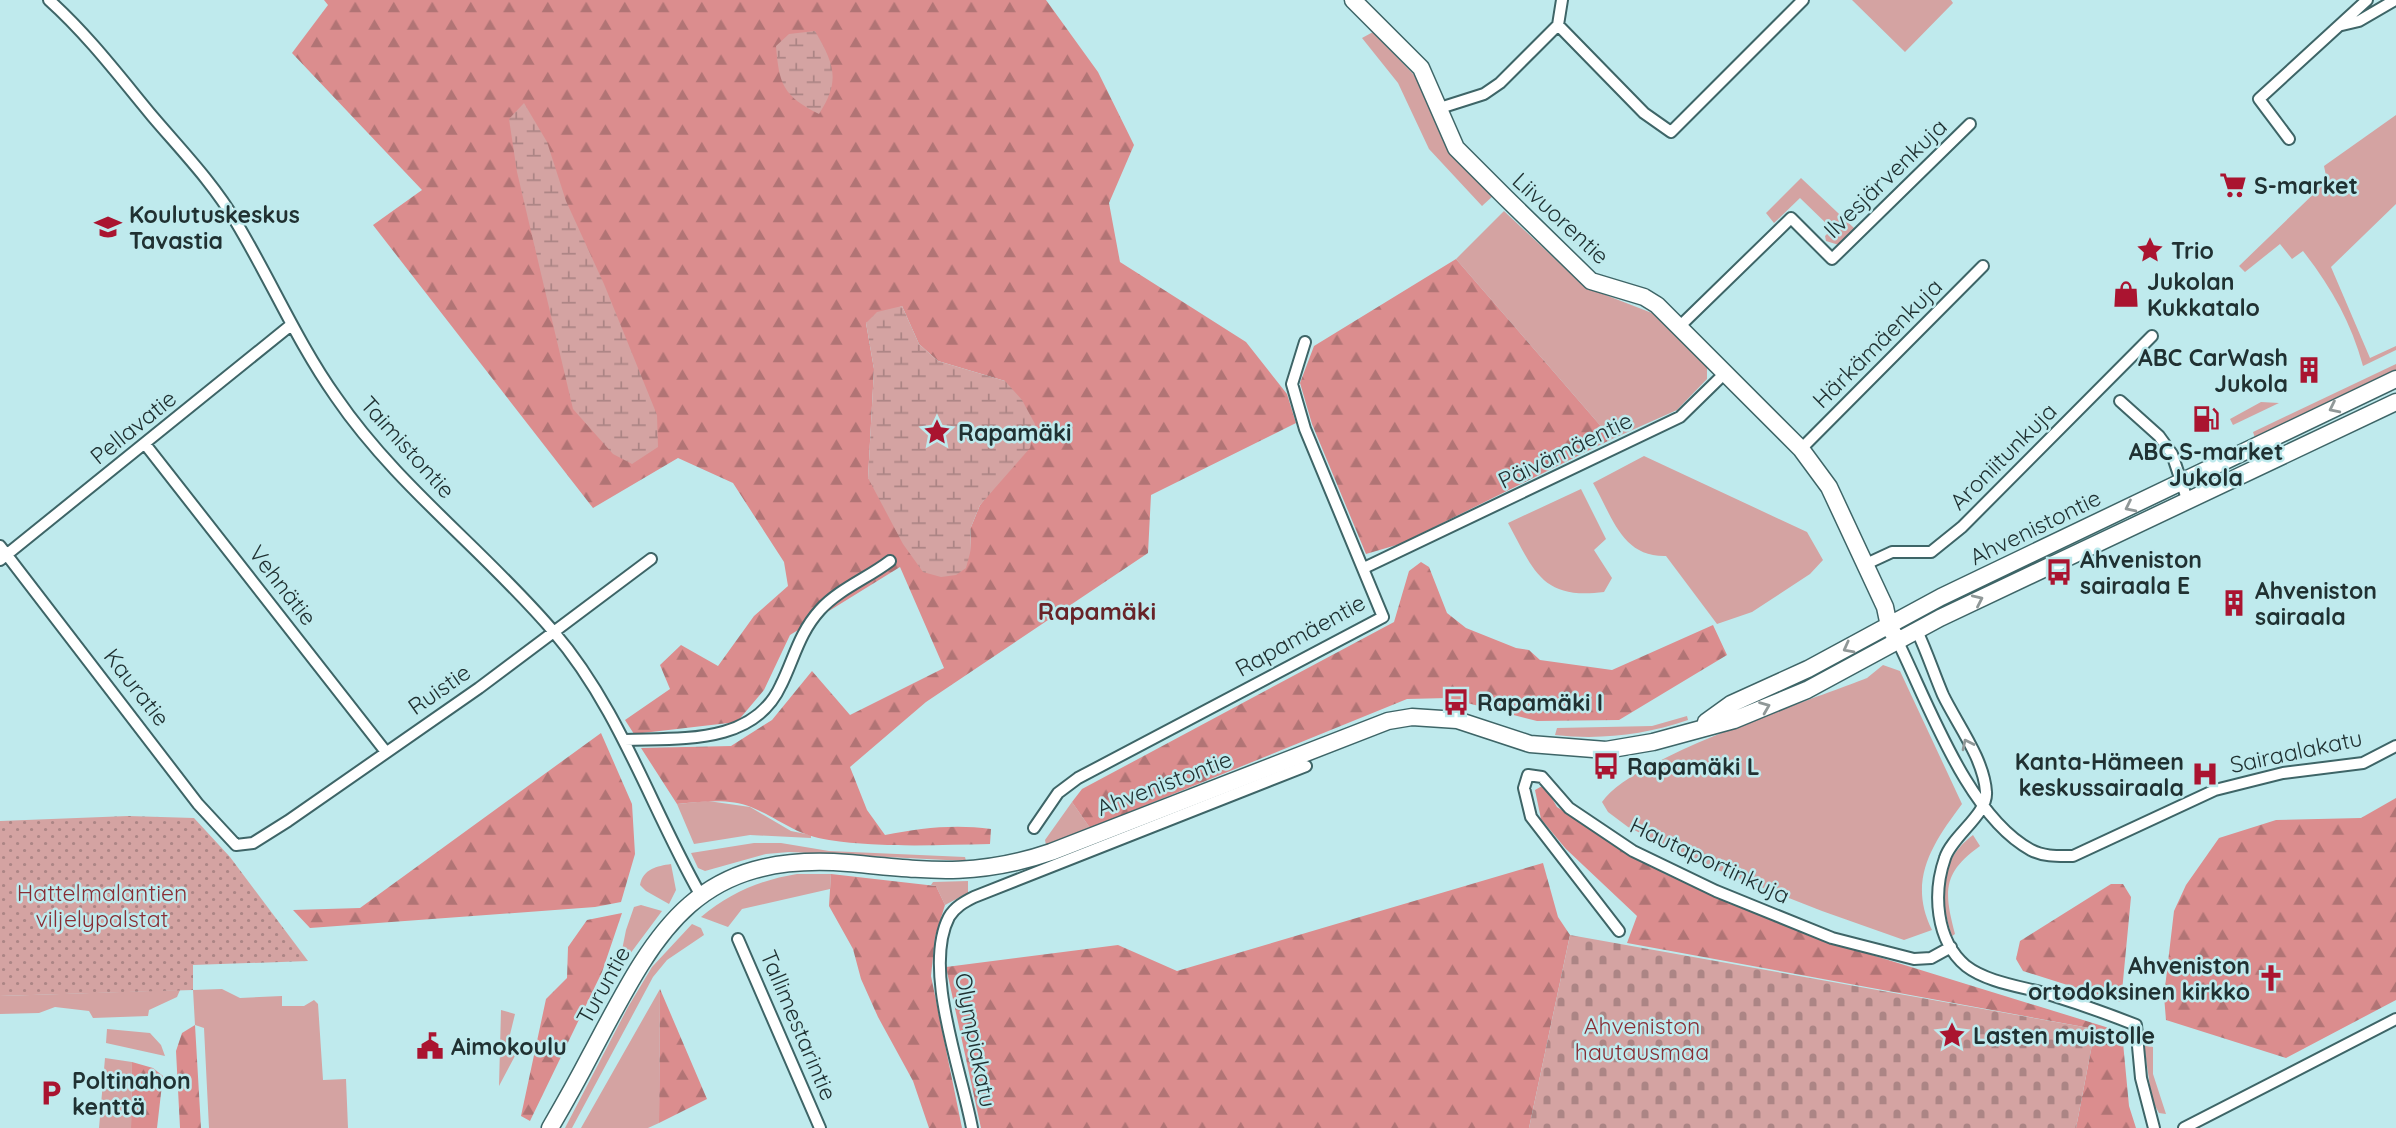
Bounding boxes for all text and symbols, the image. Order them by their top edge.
street label: Ilvesjärvenkuja [1817,112,1953,244]
street label: Liivuorentie [1507,166,1615,270]
supermarket icon: S-market [2218,170,2248,200]
place label: S-market [2254,171,2358,200]
place label: Koulutuskeskus Tavastia [129,200,300,255]
school or university icon: Koulutuskeskus Tavastia [93,212,123,242]
place icon: Trio [2135,235,2165,265]
place label: Trio [2171,236,2214,265]
place label: Jukolan Kukkatalo [2147,267,2260,322]
street label: Härkämäenkuja [1806,272,1948,414]
shop icon: Jukolan Kukkatalo [2111,279,2141,309]
place label: ABC CarWash Jukola [2138,343,2288,398]
building icon: ABC CarWash Jukola [2294,355,2324,385]
street label: Pellavatie [84,383,182,471]
street label: Taimistontie [354,390,462,504]
street label: Aroniitunkuja [1943,396,2063,516]
one-way arrow [2329,400,2342,414]
fuel station icon: ABC S-market Jukola [2191,404,2221,434]
street label: Päivämäentie [1493,405,1637,495]
place icon: Rapamäki [922,417,952,447]
place label: Rapamäki [958,418,1071,447]
place label: ABC S-market Jukola [2129,437,2283,492]
street label: Ahvenistontie [1965,483,2105,571]
one-way arrow [2125,499,2137,513]
street label: Vehnätie [243,539,323,631]
place label: Ahveniston sairaala E [2080,545,2202,600]
bus stop icon: Ahveniston sairaala E [2044,557,2074,587]
place label: Ahveniston sairaala [2255,576,2377,631]
street label: Rapamäentie [1230,587,1370,683]
building icon: Ahveniston sairaala [2219,588,2249,618]
one-way arrow [1971,594,1983,608]
district label: Rapamäki [1038,596,1156,626]
one-way arrow [1843,640,1855,653]
street label: Kauratie [98,642,176,732]
street label: Ruistie [402,657,476,721]
bus stop icon: Rapamäki I [1441,687,1471,717]
place label: Rapamäki I [1477,688,1603,717]
one-way arrow [1759,701,1771,715]
street label: Sairaalakatu [2227,723,2365,779]
one-way arrow [1962,739,1976,751]
street label: Ahvenistontie [1092,744,1236,822]
place label: Kanta-Hämeen keskussairaala [2015,747,2184,802]
bus stop icon: Rapamäki L [1591,751,1621,781]
place label: Rapamäki L [1627,752,1760,781]
hospital icon: Kanta-Hämeen keskussairaala [2190,759,2220,789]
street label: Hautaportinkuja [1625,810,1795,910]
park label: Hattelmalantien viljelypalstat [17,878,187,933]
street label: Turuntie [570,941,636,1029]
street label: Tallimestarintie [754,946,844,1104]
place label: Ahveniston ortodoksinen kirkko [2028,951,2250,1006]
church icon: Ahveniston ortodoksinen kirkko [2256,963,2286,993]
street label: Olympiakatu [949,970,1003,1110]
park label: Ahveniston hautausmaa [1575,1011,1709,1066]
place icon: Lasten muistolle [1937,1020,1967,1050]
place label: Lasten muistolle [1973,1021,2155,1050]
public building icon: Aimokoulu [415,1031,445,1061]
place label: Aimokoulu [451,1032,567,1061]
place label: Poltinahon kenttä [72,1066,191,1121]
parking icon: Poltinahon kenttä [36,1078,66,1108]

